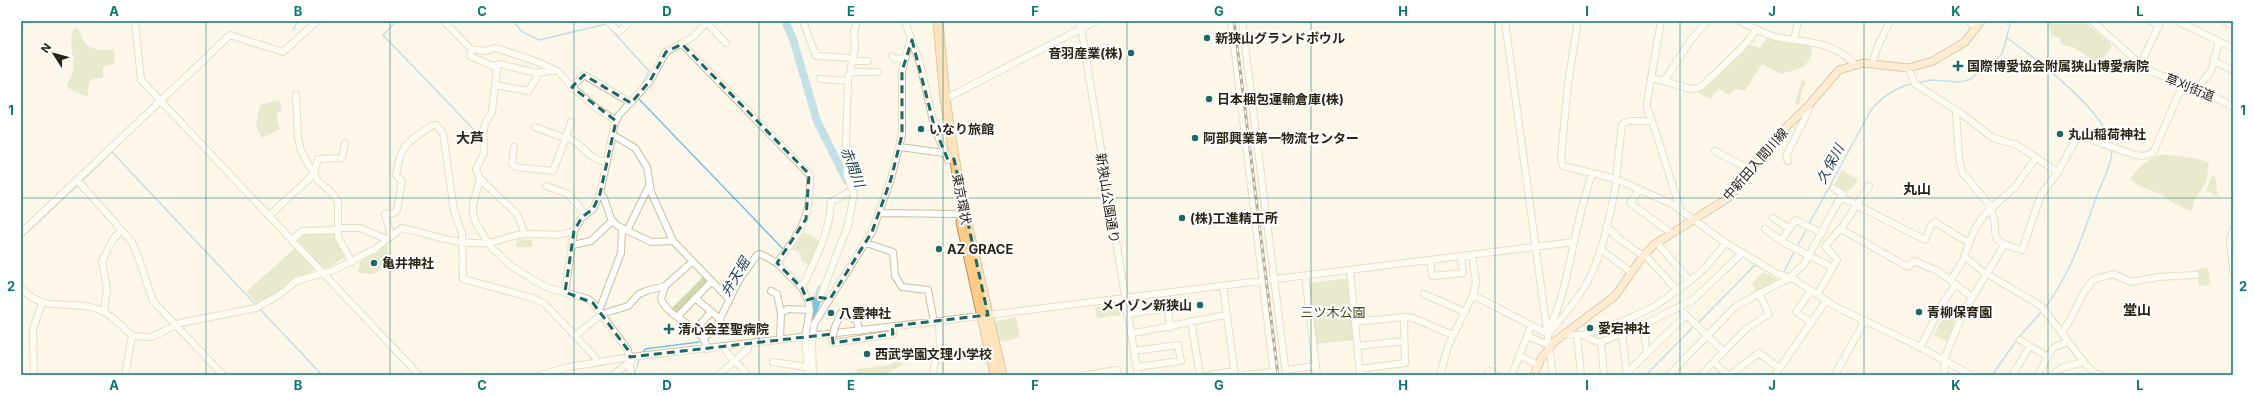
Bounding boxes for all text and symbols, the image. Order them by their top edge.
text: A [109,3,119,19]
text: B [294,3,303,19]
text: C [477,3,487,19]
text: D [662,3,672,19]
text: E [847,3,855,19]
text: F [1031,3,1039,19]
text: G [1214,3,1224,19]
text: H [1398,3,1408,19]
text: I [1585,3,1589,19]
text: J [1768,3,1776,19]
text: K [1951,3,1961,19]
text: L [2136,3,2144,19]
place label: 新狭山グランドボウル [1215,30,1345,46]
marker: 新狭山グランドボウル [1202,33,1212,43]
north arrow [34,34,74,74]
text: N [38,41,54,56]
place label: 音羽産業(株) [1048,45,1123,61]
marker: 音羽産業(株) [1126,48,1136,58]
place label: 国際博愛協会附属狭山博愛病院 [1967,58,2149,74]
marker: 国際博愛協会附属狭山博愛病院 [1952,60,1964,72]
street label: 草刈街道 [2163,70,2217,104]
place label: 日本梱包運輸倉庫(株) [1217,91,1344,107]
marker: 日本梱包運輸倉庫(株) [1204,94,1214,104]
text: 1 [8,102,14,118]
text: 1 [2240,102,2246,118]
place label: いなり旅館 [929,121,994,137]
marker: いなり旅館 [916,124,926,134]
street label: 中新田入間川線 [1719,124,1791,204]
place label: 丸山稲荷神社 [2068,126,2146,142]
district label: 大芦 [456,129,484,146]
marker: 丸山稲荷神社 [2055,129,2065,139]
place label: 阿部興業第一物流センター [1203,130,1359,146]
marker: 阿部興業第一物流センター [1190,133,1200,143]
water label: 久保川 [1812,139,1848,186]
water label: 赤間川 [838,144,870,191]
street label: 新狭山公園通り [1093,152,1123,244]
street label: 東京環状 [949,172,975,226]
district label: 丸山 [1903,180,1931,197]
place label: (株)工進精工所 [1190,210,1278,226]
marker: (株)工進精工所 [1177,213,1187,223]
place label: AZ GRACE [947,241,1013,257]
marker: AZ GRACE [934,244,944,254]
water label: 弁天堀 [716,253,754,299]
place label: 亀井神社 [382,255,434,271]
marker: 亀井神社 [369,258,379,268]
text: 2 [7,278,15,294]
text: 2 [2239,278,2247,294]
place label: メイゾン新狭山 [1101,297,1192,313]
marker: メイゾン新狭山 [1195,300,1205,310]
district label: 堂山 [2123,301,2151,318]
park label: 三ツ木公園 [1300,304,1366,320]
place label: 青柳保育園 [1927,304,1992,320]
place label: 八雲神社 [839,305,891,321]
marker: 青柳保育園 [1914,307,1924,317]
marker: 八雲神社 [826,308,836,318]
place label: 愛宕神社 [1598,320,1650,336]
place label: 清心会至聖病院 [678,321,769,337]
marker: 清心会至聖病院 [663,323,675,335]
marker: 愛宕神社 [1585,323,1595,333]
place label: 西武学園文理小学校 [875,346,992,362]
marker: 西武学園文理小学校 [862,349,872,359]
text: A [109,377,119,393]
text: B [294,377,303,393]
text: C [477,377,487,393]
text: D [662,377,672,393]
text: E [847,377,855,393]
text: F [1031,377,1039,393]
text: G [1214,377,1224,393]
text: H [1398,377,1408,393]
text: I [1585,377,1589,393]
text: J [1768,377,1776,393]
text: K [1951,377,1961,393]
text: L [2136,377,2144,393]

